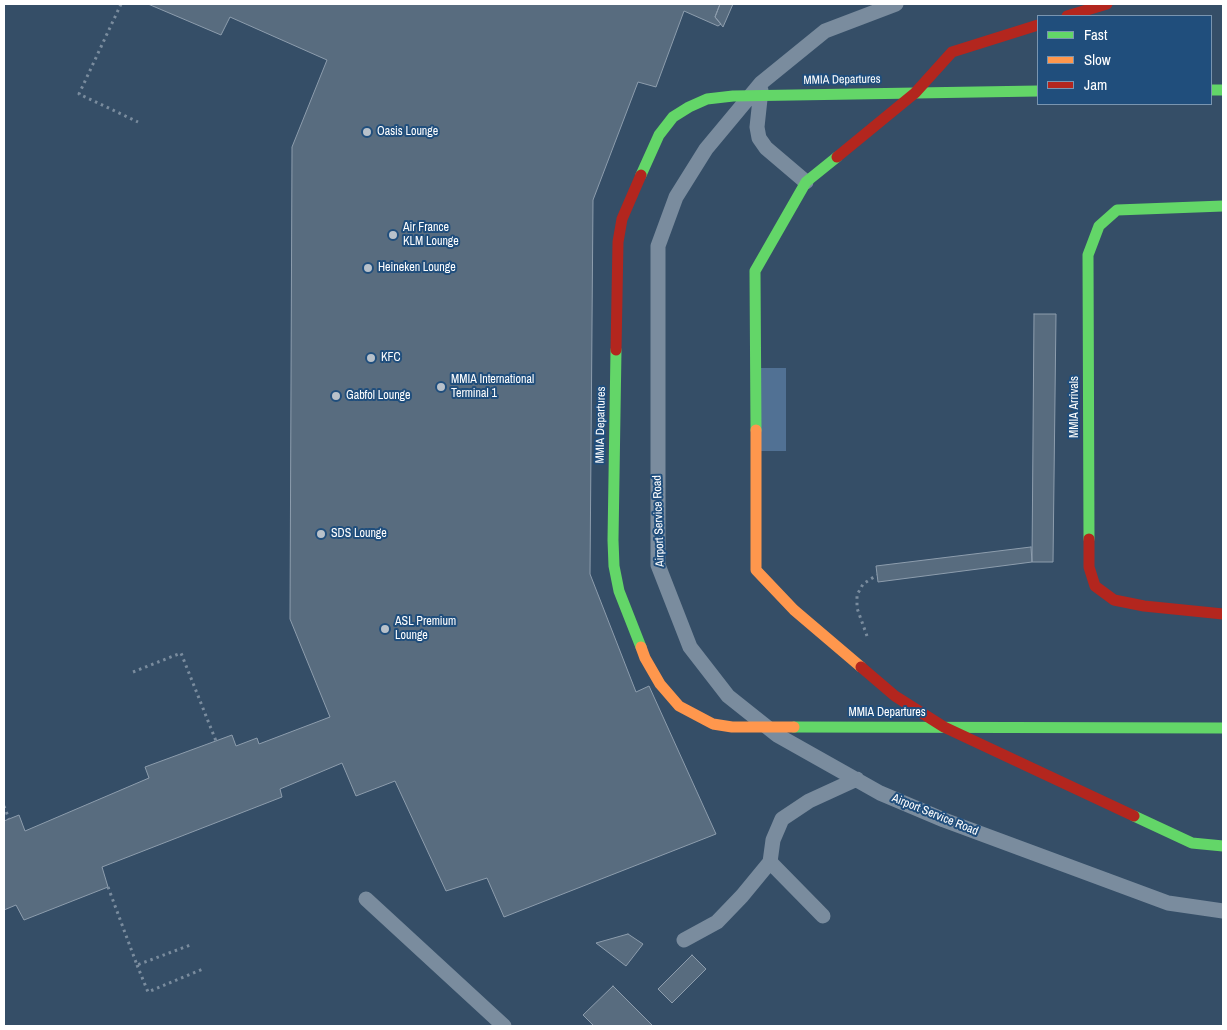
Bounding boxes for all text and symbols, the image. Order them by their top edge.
legend [1037,15,1212,105]
text: Fast [1084,24,1107,45]
text: Slow [1084,49,1111,70]
street label: MMIA Departures [803,72,881,88]
text: Jam [1084,74,1107,95]
place label: Oasis Lounge [377,125,438,139]
marker: Oasis Lounge [361,126,373,138]
place label: Air France KLM Lounge [403,221,459,249]
marker: Air France KLM Lounge [387,229,399,241]
place label: Heineken Lounge [378,261,456,275]
marker: Heineken Lounge [362,262,374,274]
place label: KFC [381,351,401,365]
marker: KFC [365,352,377,364]
place label: MMIA International Terminal 1 [451,373,534,401]
street label: MMIA Arrivals [1068,376,1082,438]
marker: MMIA International Terminal 1 [435,381,447,393]
street label: MMIA Departures [593,386,609,464]
place label: Gabfol Lounge [346,389,411,403]
marker: Gabfol Lounge [330,390,342,402]
street label: Airport Service Road [650,475,668,567]
place label: SDS Lounge [331,527,387,541]
marker: SDS Lounge [315,528,327,540]
place label: ASL Premium Lounge [395,615,456,643]
marker: ASL Premium Lounge [379,623,391,635]
street label: MMIA Departures [848,706,926,720]
street label: Airport Service Road [890,791,980,839]

